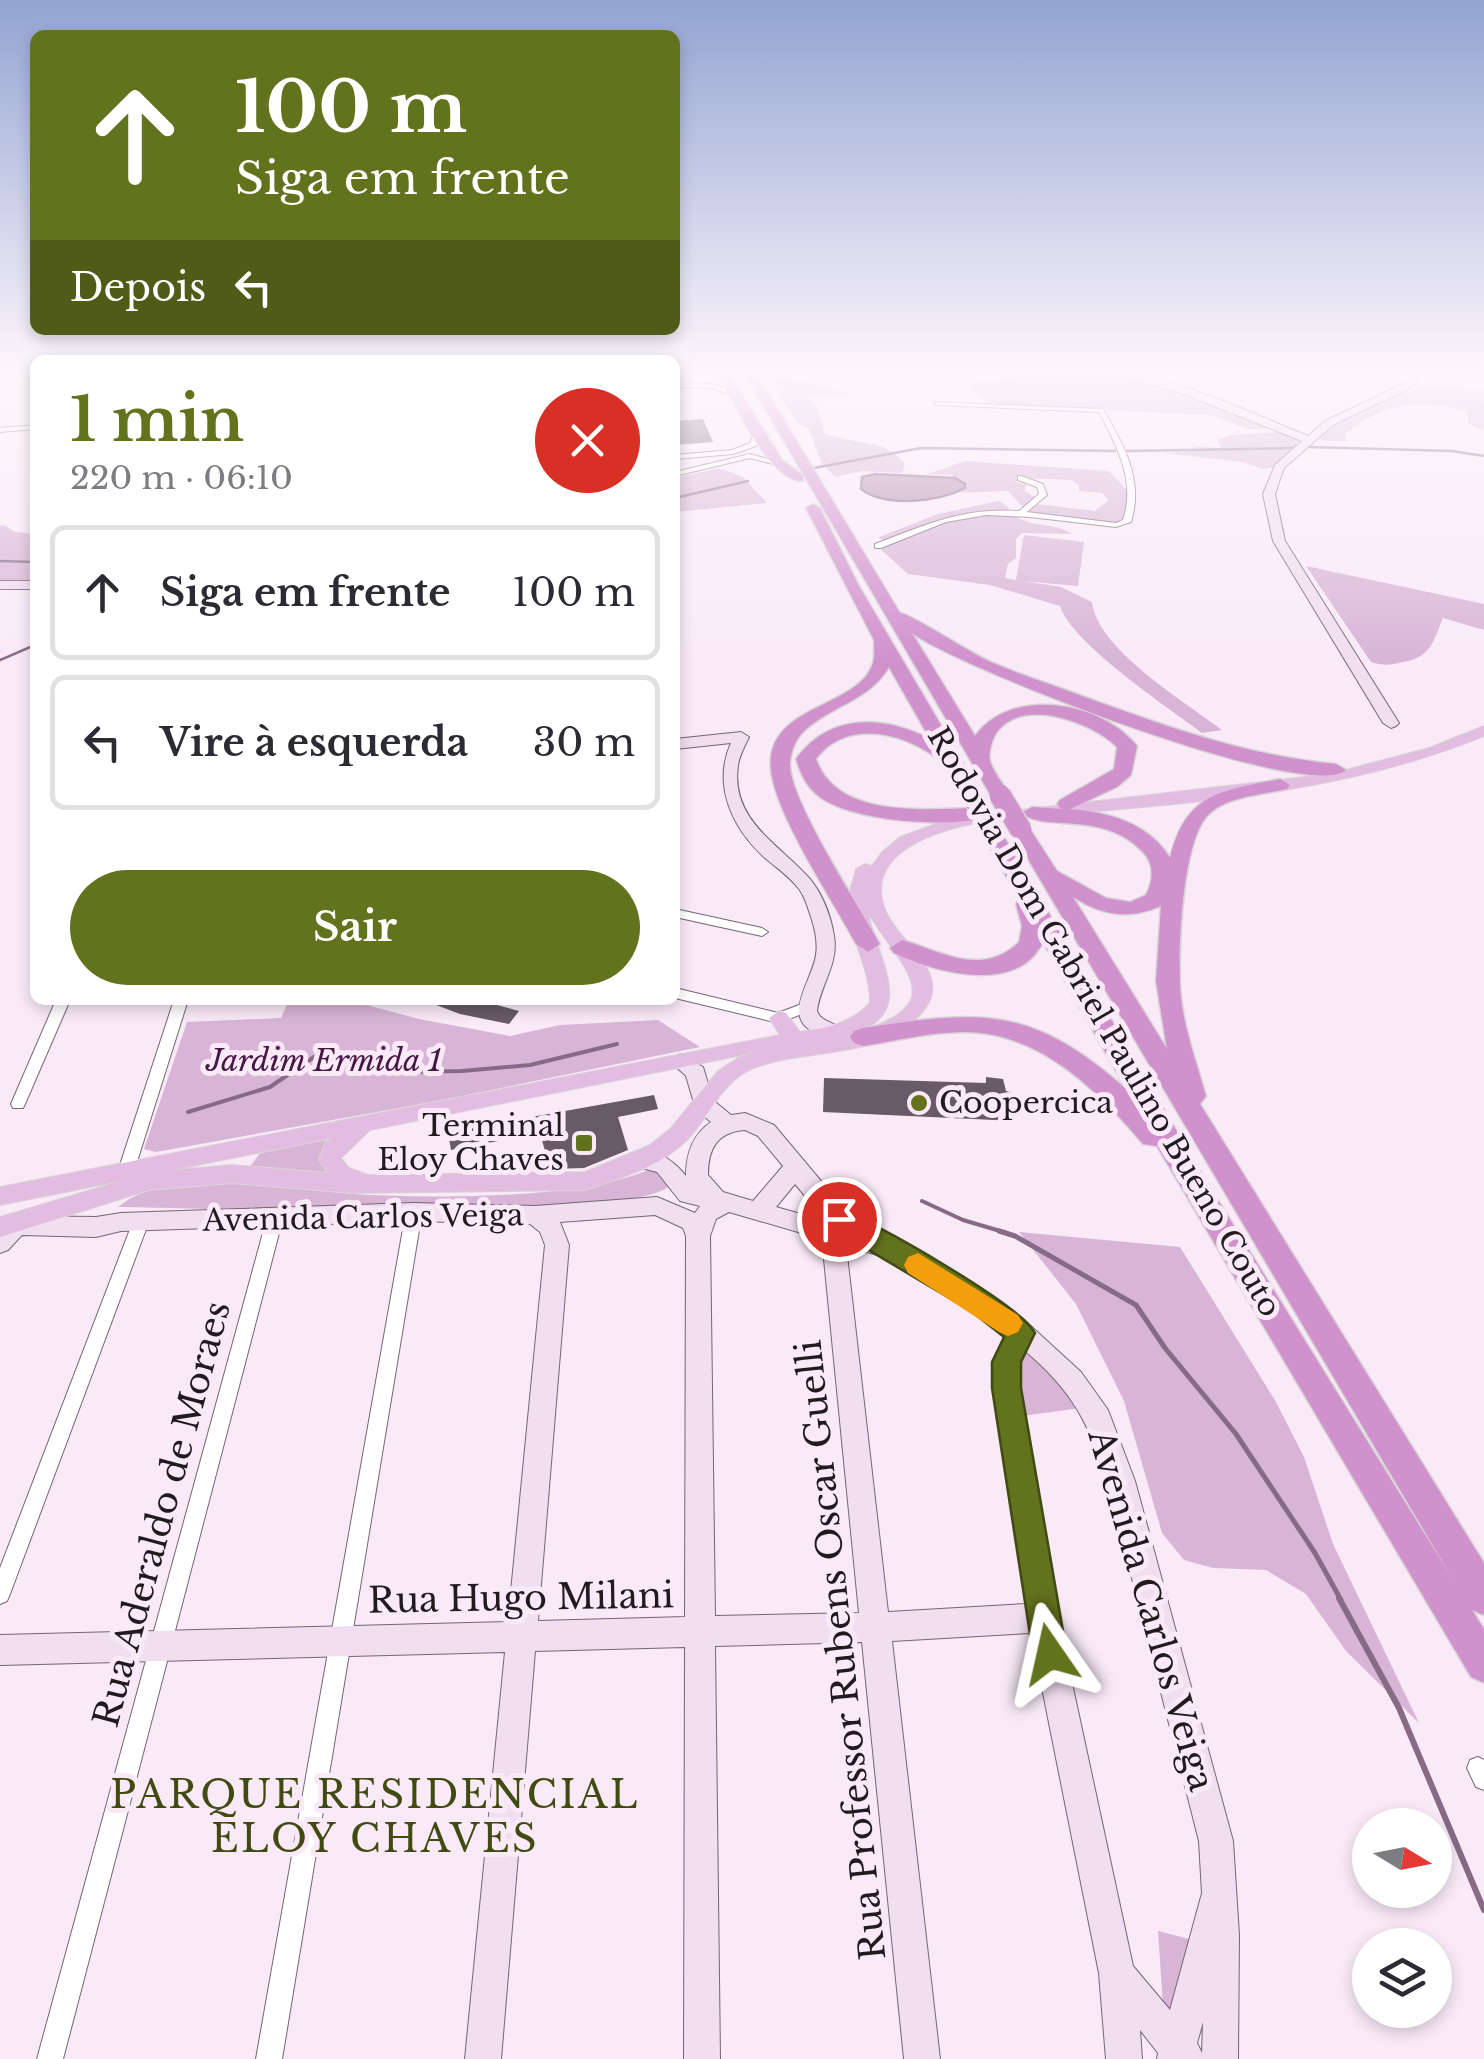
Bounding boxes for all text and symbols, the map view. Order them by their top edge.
text: 100 m [235,64,467,151]
icon: ahead [70,70,200,200]
text: Siga em frente [235,150,570,206]
icon: left [226,260,281,315]
text: Depois [70,264,206,311]
text: 1 min [70,383,244,457]
button: close [535,388,640,493]
text: 220 m · 06:10 [70,458,293,498]
icon: ahead [75,565,130,620]
text: Siga em frente [160,569,451,616]
text: 100 m [512,569,635,616]
icon: left [75,715,130,770]
text: Vire à esquerda [160,719,468,766]
text: 30 m [533,719,635,766]
street label: Rodovia Dom Gabriel Paulino Bueno Couto [920,720,1289,1323]
button: Sair [70,870,640,985]
park label: Jardim Ermida 1 [205,1042,442,1079]
place label: Coopercica [939,1084,1113,1121]
marker: Coopercica [908,1092,930,1114]
place label: Terminal Eloy Chaves [377,1107,564,1178]
marker: Terminal Eloy Chaves [573,1132,595,1154]
pin [797,1177,882,1262]
icon: arrive [812,1192,867,1247]
street label: Avenida Carlos Veiga [201,1196,524,1239]
street label: Rua Aderaldo de Moraes [84,1296,239,1731]
street label: Rua Professor Rubens Oscar Guelli [787,1338,894,1962]
street label: Avenida Carlos Veiga [1079,1423,1224,1796]
street label: Rua Hugo Milani [368,1573,674,1622]
position arrow [998,1602,1102,1706]
district label: PARQUE RESIDENCIAL ELOY CHAVES [110,1771,640,1862]
north arrow [1352,1808,1452,1908]
map controls [1352,1808,1452,2028]
button: layers [1352,1928,1452,2028]

